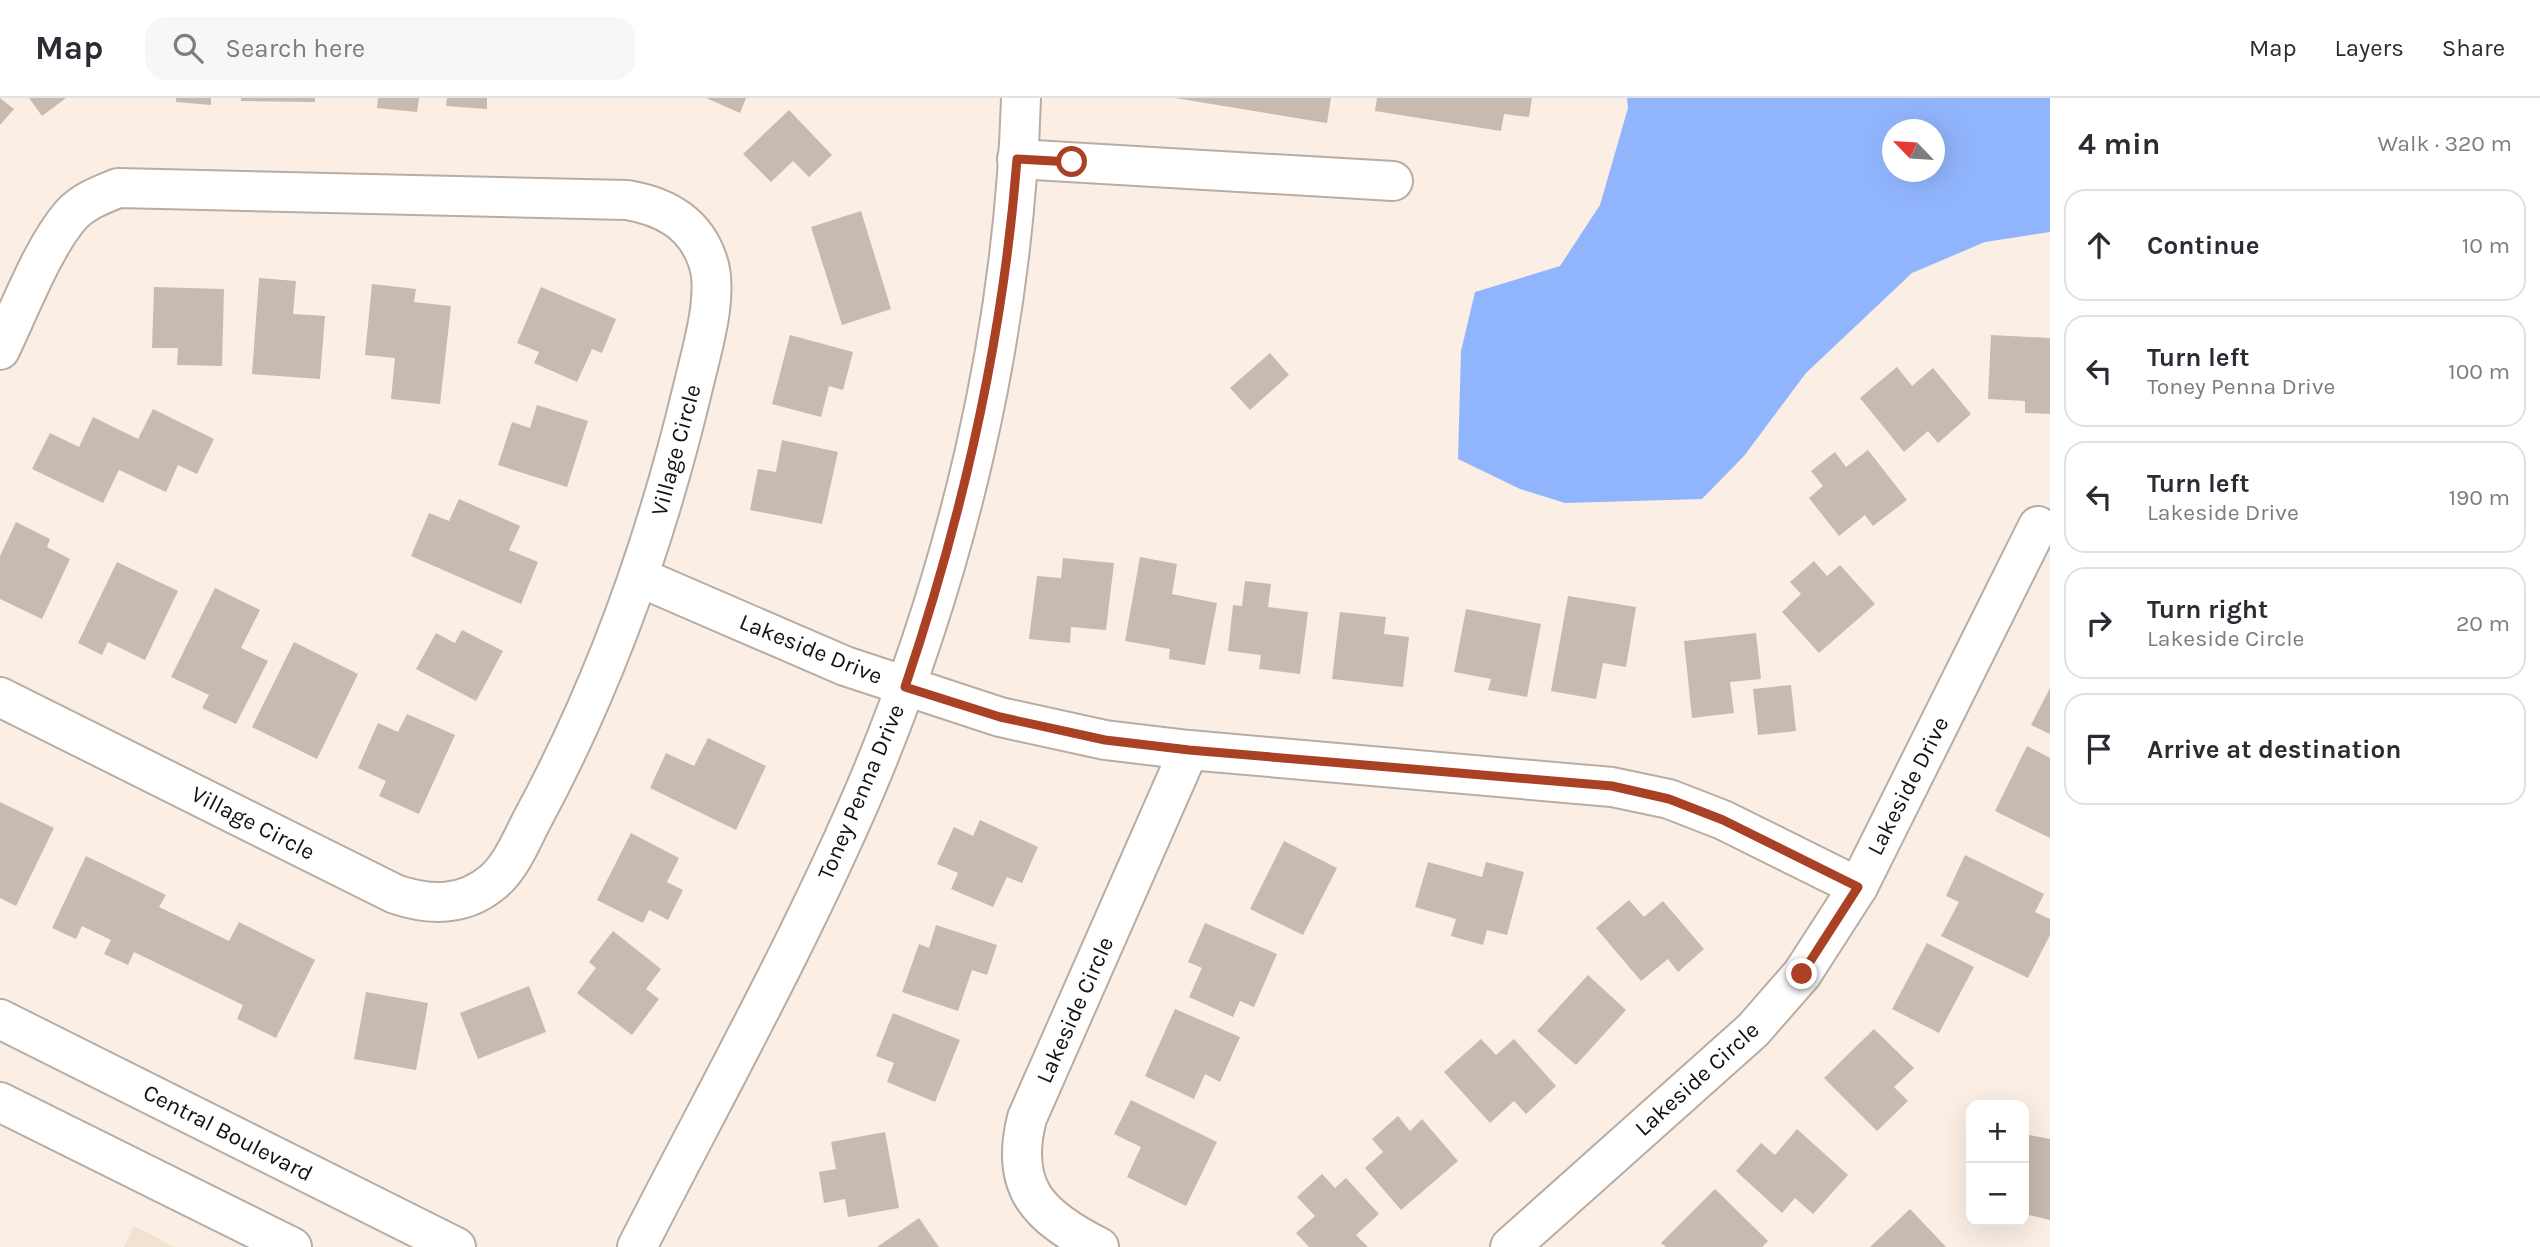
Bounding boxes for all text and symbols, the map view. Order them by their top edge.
search box [145,17,635,80]
text: Map [35,29,103,67]
icon: search [169,29,207,67]
text: Search here [225,33,365,64]
text: Map [2249,34,2297,62]
text: Layers [2335,34,2404,62]
text: Share [2442,34,2505,62]
north arrow [1882,119,1945,182]
text: 4 min [2078,126,2160,162]
text: Walk · 320 m [2378,130,2512,157]
route start [1056,146,1087,177]
icon: ahead [2080,226,2118,264]
text: Continue [2147,230,2259,261]
text: 10 m [2462,232,2510,259]
text: Turn left [2147,342,2249,373]
icon: left [2080,352,2118,390]
text: 100 m [2448,358,2510,385]
text: Toney Penna Drive [2147,373,2335,400]
street label: Village Circle [645,381,707,519]
text: Turn left [2147,468,2249,499]
icon: left [2080,478,2118,516]
text: 190 m [2448,484,2510,511]
text: Lakeside Drive [2147,499,2299,526]
text: Turn right [2147,594,2268,625]
icon: right [2080,604,2118,642]
street label: Lakeside Drive [736,608,886,690]
text: 20 m [2456,610,2510,637]
text: Lakeside Circle [2147,625,2304,652]
street label: Toney Penna Drive [812,700,910,884]
street label: Lakeside Drive [1862,712,1954,860]
icon: arrive [2080,730,2118,768]
text: Arrive at destination [2147,734,2401,765]
street label: Village Circle [187,780,319,866]
street label: Lakeside Circle [1031,933,1119,1087]
route end [1786,958,1817,989]
street label: Lakeside Circle [1629,1016,1765,1142]
street label: Central Boulevard [139,1079,317,1187]
map controls [1966,1100,2029,1226]
button: + [1966,1100,2029,1163]
button: − [1966,1163,2029,1226]

